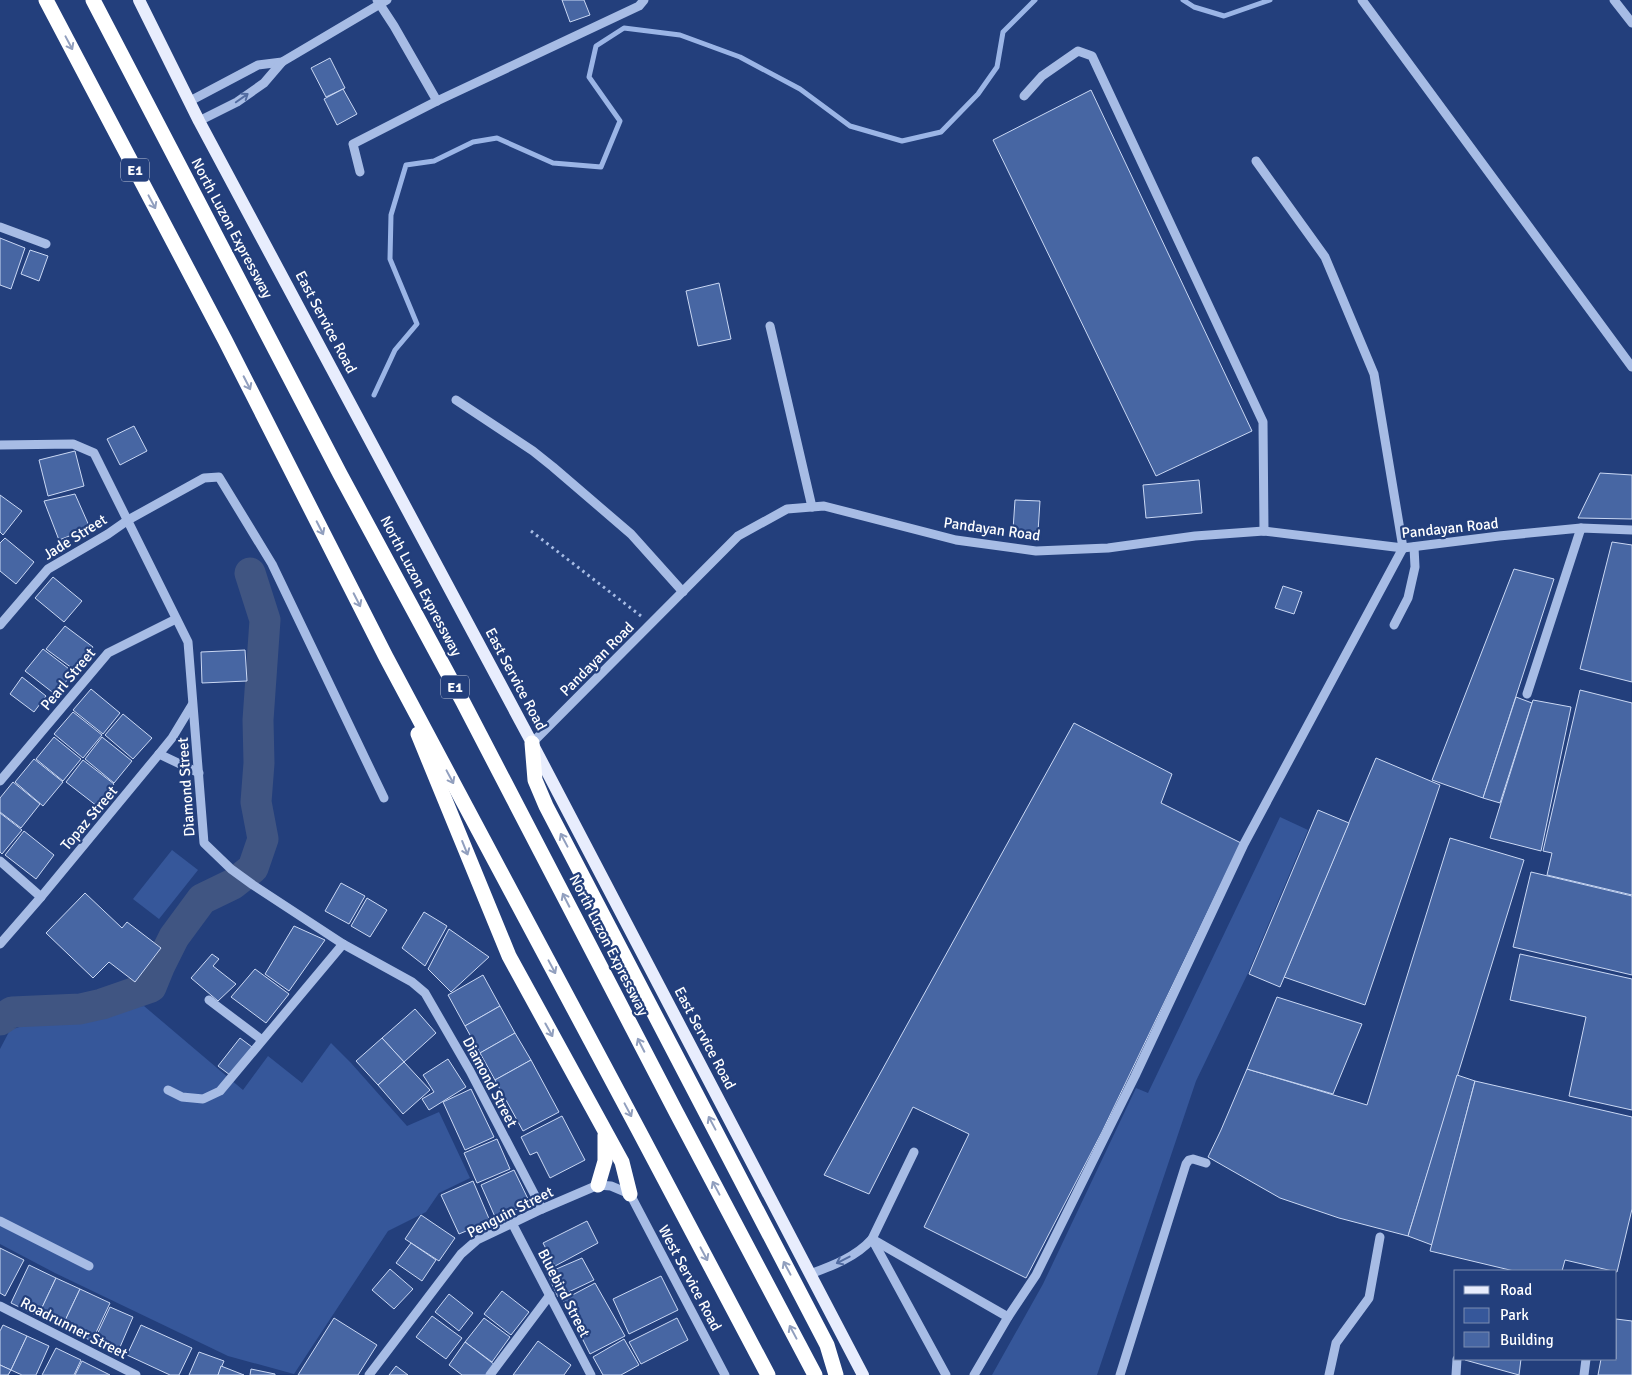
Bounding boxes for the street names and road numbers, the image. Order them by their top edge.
street label: North Luzon Expressway [187,155,277,301]
road number: E1 [121,158,149,182]
street label: East Service Road [291,268,361,376]
street label: Jade Street [40,510,110,564]
street label: North Luzon Expressway [376,513,466,659]
street label: Pandayan Road [943,513,1042,545]
street label: Pandayan Road [1401,514,1499,542]
street label: Pandayan Road [556,618,638,700]
street label: East Service Road [481,625,551,733]
street label: Pearl Street [37,644,99,714]
road number: E1 [441,676,469,699]
street label: Diamond Street [174,737,198,837]
street label: Topaz Street [57,782,121,854]
street label: North Luzon Expressway [565,871,653,1019]
street label: East Service Road [670,984,740,1092]
street label: Diamond Street [459,1034,521,1130]
street label: Penguin Street [464,1183,556,1241]
street label: West Service Road [655,1222,725,1334]
street label: Bluebird Street [534,1246,594,1340]
street label: Roadrunner Street [18,1293,130,1363]

